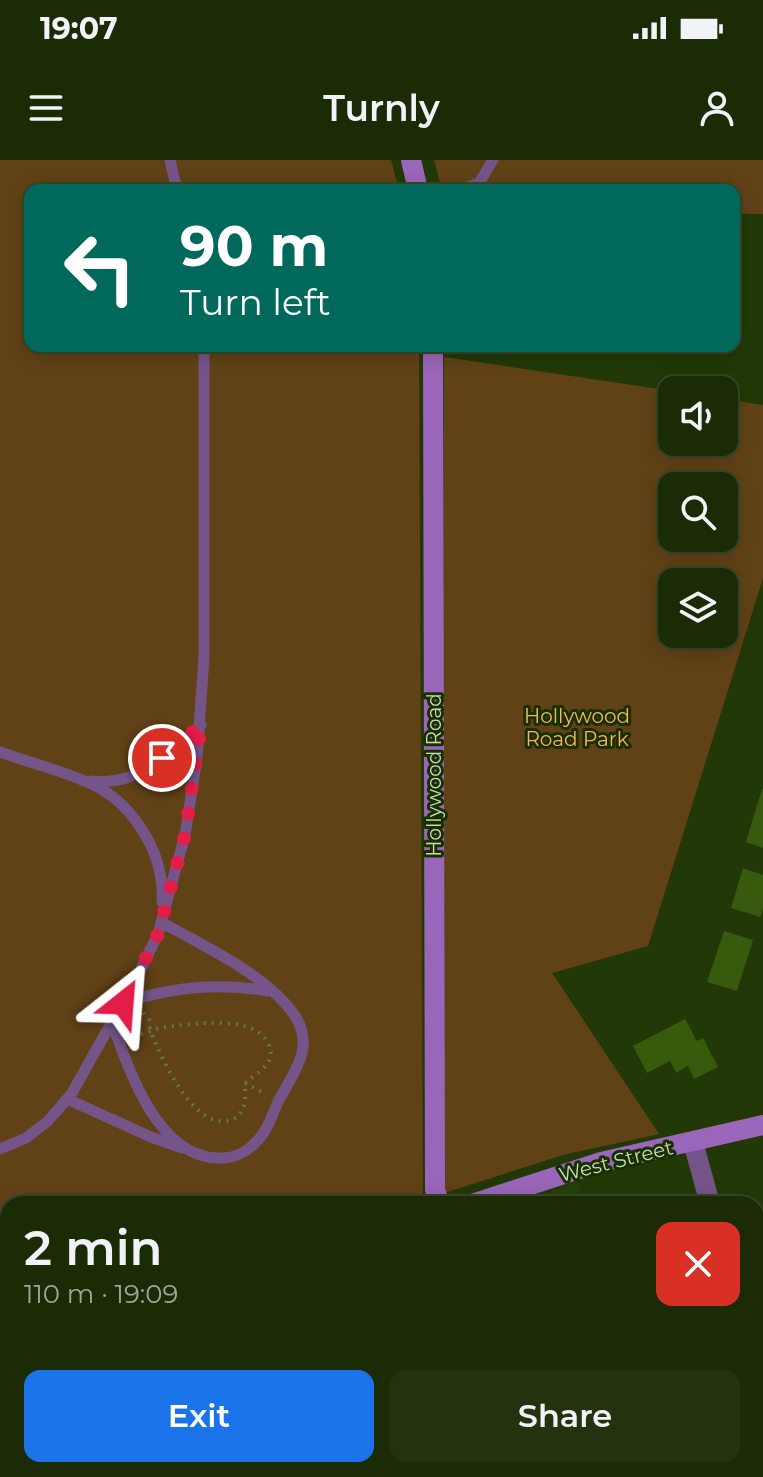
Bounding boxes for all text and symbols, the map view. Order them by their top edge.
text: 19:07 [40,10,118,47]
icon: menu [24,86,68,130]
text: Turnly [323,86,440,130]
icon: person [695,86,739,130]
text: 90 m [180,212,328,280]
icon: left [48,216,152,320]
text: Turn left [180,280,331,324]
map controls [658,376,738,648]
button: sound [658,376,738,456]
button: search [658,472,738,552]
button: layers [658,568,738,648]
street label: Hollywood Road [422,693,446,857]
park label: Hollywood Road Park [524,704,630,751]
pin [128,724,196,792]
icon: arrive [140,736,184,780]
position arrow [81,961,165,1045]
street label: West Street [556,1135,676,1187]
text: 2 min [24,1219,162,1277]
button: close [656,1222,740,1306]
text: 110 m · 19:09 [24,1278,178,1310]
button: Exit [24,1370,374,1462]
button: Share [390,1370,740,1462]

